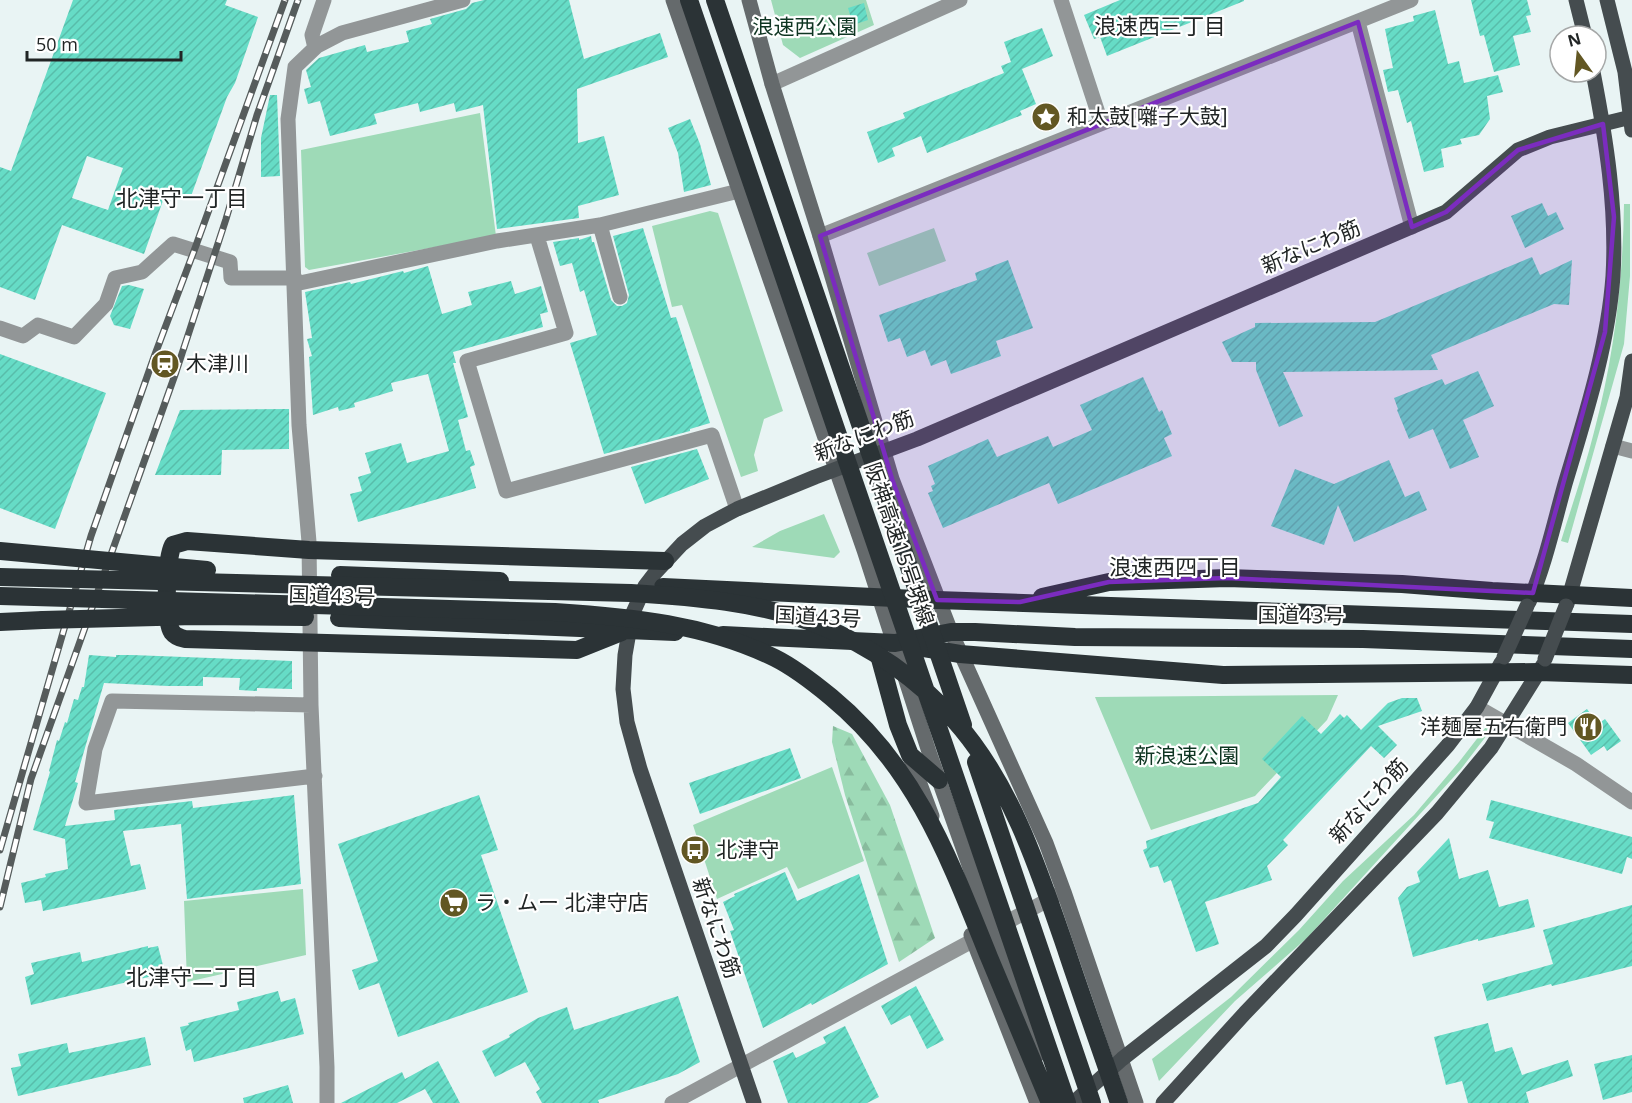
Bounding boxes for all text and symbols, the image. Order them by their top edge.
district label: 浪速西三丁目 [1094,10,1226,40]
park label: 浪速西公園 [753,12,858,40]
scale bar [27,24,182,62]
north arrow [1548,24,1608,84]
text: N [1565,27,1583,52]
text: 50 m [36,32,78,56]
place icon: 和太鼓[囃子大鼓] [1030,101,1062,133]
place label: 和太鼓[囃子大鼓] [1067,102,1228,130]
district label: 北津守一丁目 [116,182,248,212]
street label: 新なにわ筋 [1257,213,1364,279]
station icon: 木津川 [149,348,181,380]
place label: 木津川 [186,349,249,377]
street label: 新なにわ筋 [810,403,918,467]
street label: 阪神高速15号堺線 [859,458,941,629]
district label: 浪速西四丁目 [1109,551,1241,581]
street label: 国道43号 [288,579,376,611]
street label: 国道43号 [774,600,862,632]
street label: 国道43号 [1257,600,1345,630]
restaurant icon: 洋麺屋五右衛門 [1572,711,1604,743]
place label: 洋麺屋五右衛門 [1420,712,1567,740]
park label: 新浪速公園 [1135,741,1240,769]
street label: 新なにわ筋 [1323,752,1414,849]
bus stop icon: 北津守 [679,834,711,866]
place label: 北津守 [716,835,779,863]
street label: 新なにわ筋 [687,873,747,982]
supermarket icon: ラ・ムー 北津守店 [438,887,470,919]
place label: ラ・ムー 北津守店 [475,888,648,916]
district label: 北津守二丁目 [126,961,258,991]

